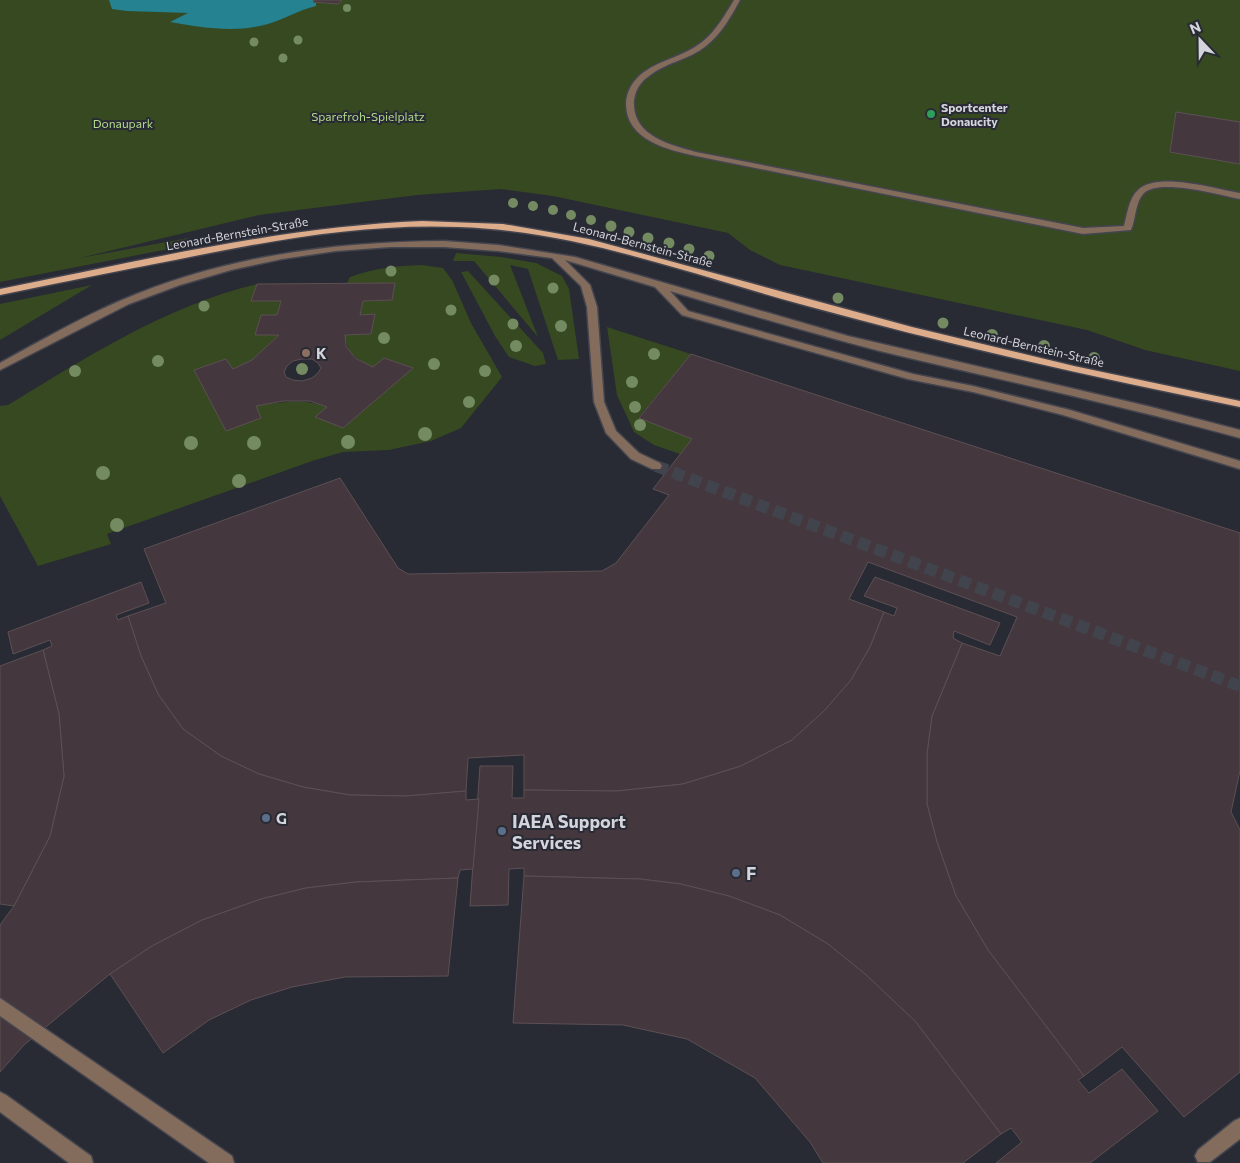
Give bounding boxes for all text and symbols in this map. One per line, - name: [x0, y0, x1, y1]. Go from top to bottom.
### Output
- north arrow: [1175, 15, 1225, 65]
- text: N: [1187, 18, 1203, 37]
- place label: Sportcenter Donaucity: [941, 100, 1008, 128]
- marker: Sportcenter Donaucity: [925, 108, 937, 120]
- park label: Sparefroh-Spielplatz: [311, 109, 425, 123]
- park label: Donaupark: [93, 116, 154, 130]
- street label: Leonard-Bernstein-Straße: [165, 214, 309, 252]
- street label: Leonard-Bernstein-Straße: [572, 219, 714, 269]
- street label: Leonard-Bernstein-Straße: [962, 323, 1106, 369]
- place label: K: [316, 344, 327, 362]
- marker: K: [300, 347, 312, 359]
- place label: G: [276, 809, 287, 827]
- place label: IAEA Support Services: [512, 810, 626, 853]
- marker: G: [260, 812, 272, 824]
- marker: IAEA Support Services: [496, 825, 508, 837]
- place label: F: [746, 862, 756, 884]
- marker: F: [730, 867, 742, 879]

